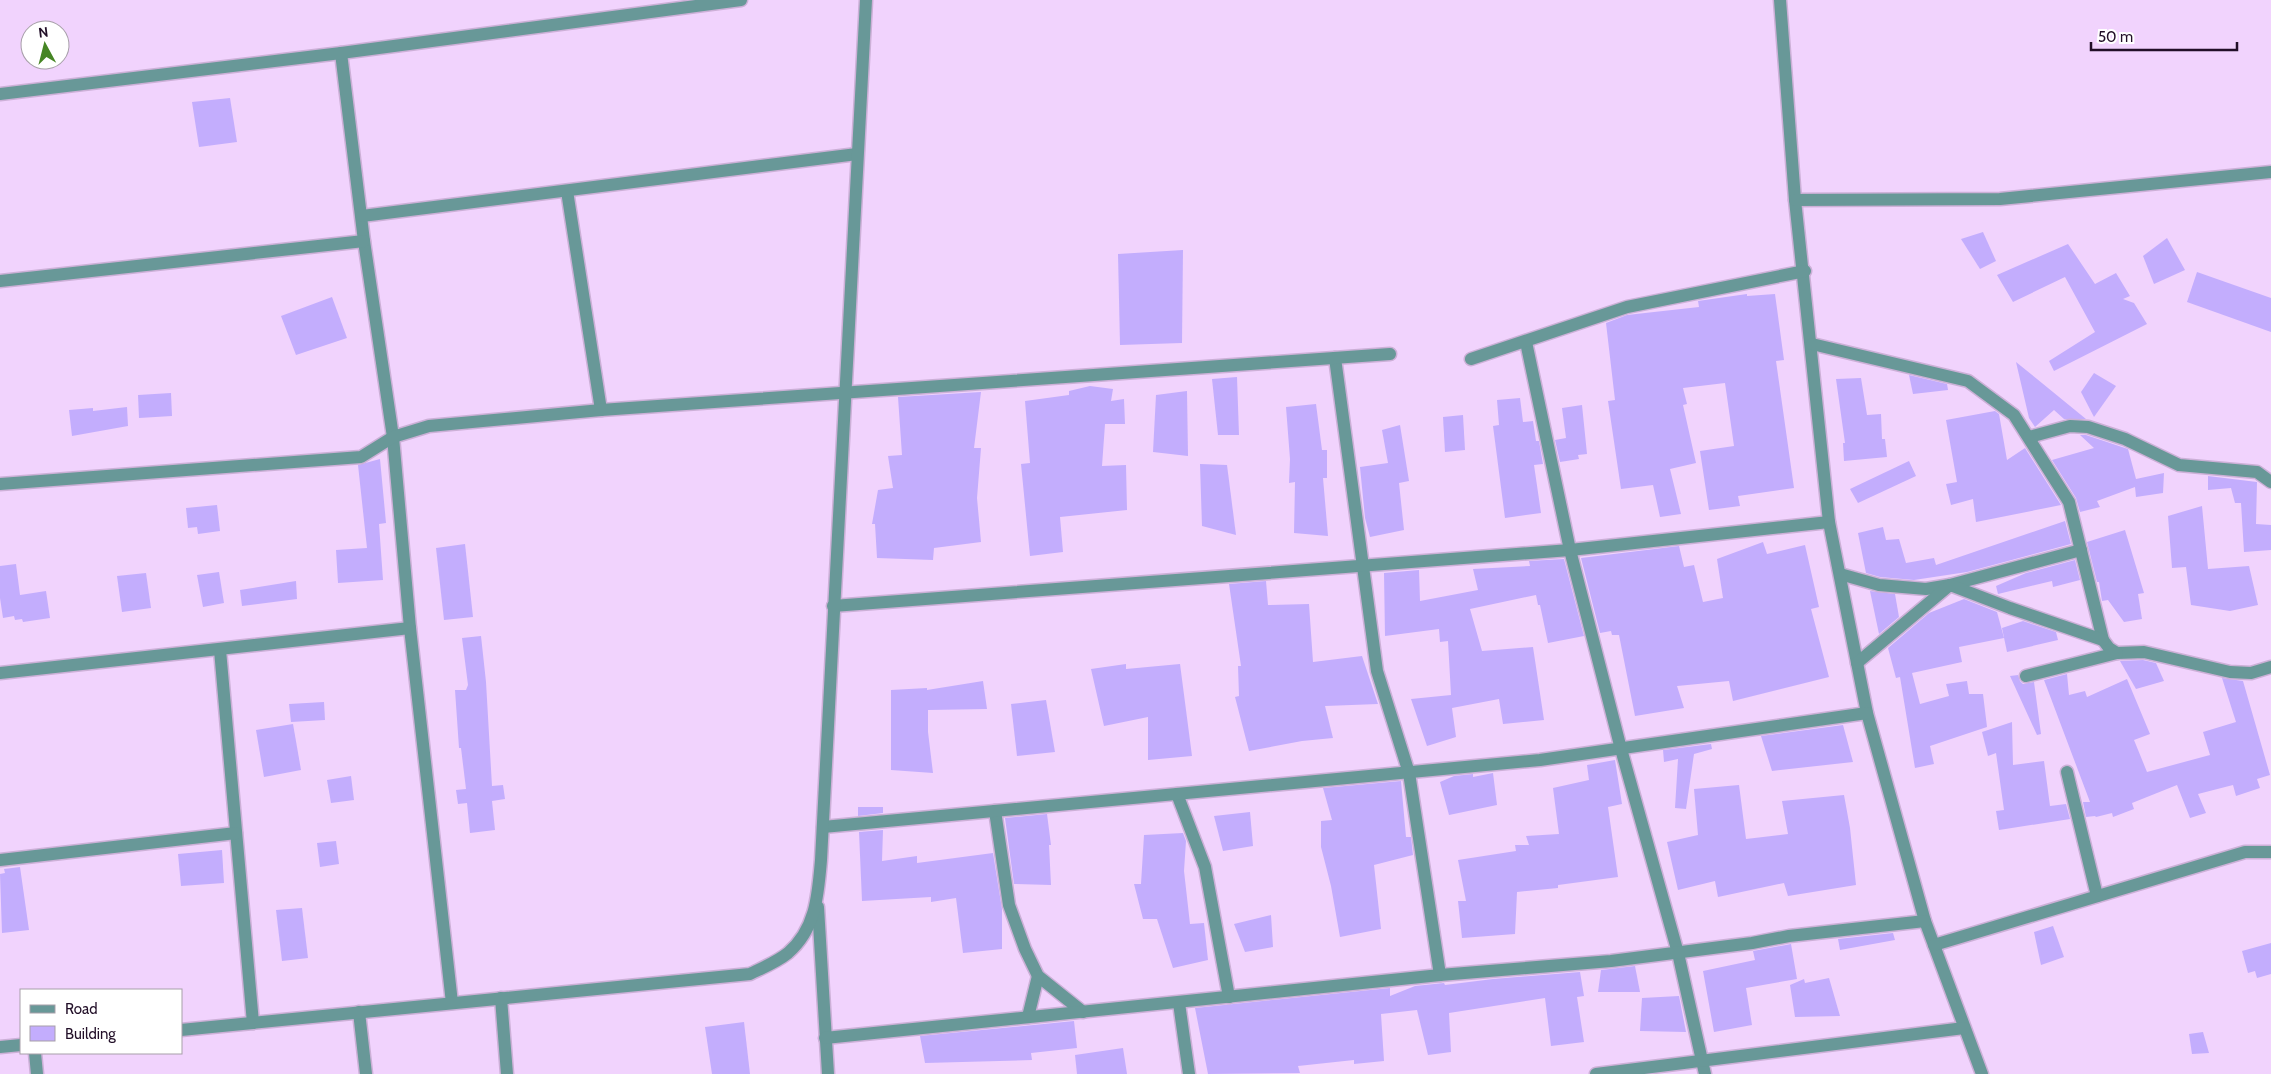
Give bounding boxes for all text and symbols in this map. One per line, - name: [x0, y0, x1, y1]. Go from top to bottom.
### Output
- north arrow: [20, 20, 70, 70]
- scale bar: [2091, 20, 2237, 52]
- text: N: [37, 23, 49, 42]
- text: 50 m: [2098, 28, 2133, 46]
- legend: [20, 989, 182, 1054]
- text: Road: [65, 1000, 98, 1018]
- text: Building: [65, 1025, 116, 1043]

